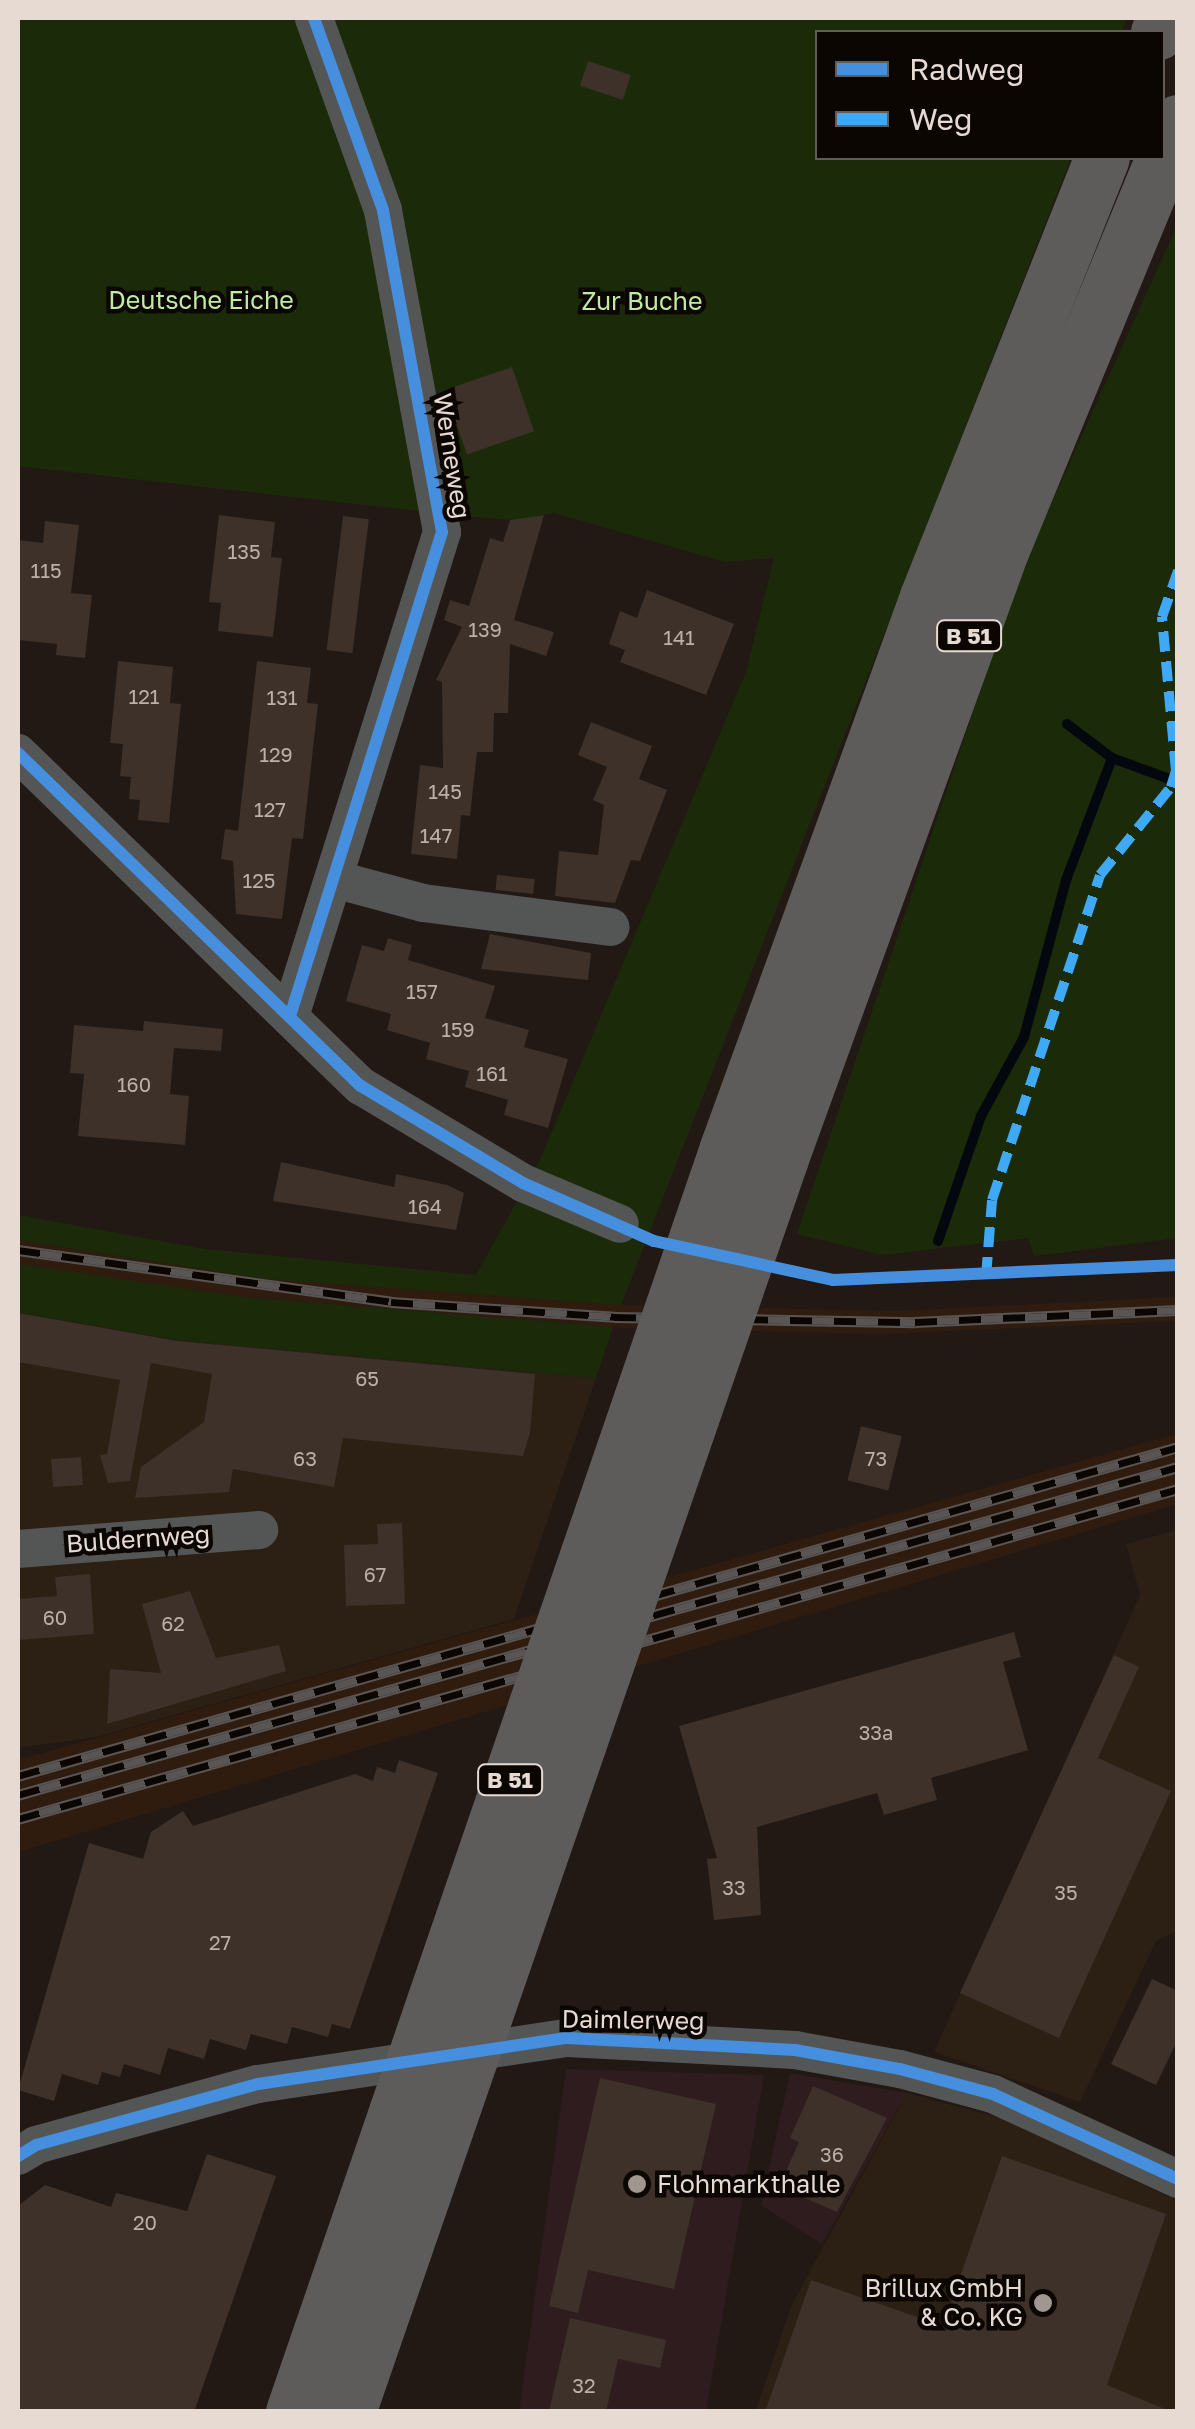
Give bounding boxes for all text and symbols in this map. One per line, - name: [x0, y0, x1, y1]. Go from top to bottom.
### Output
- legend: [815, 30, 1165, 160]
- text: Radweg: [909, 51, 1024, 87]
- text: Weg: [909, 101, 972, 137]
- park label: Deutsche Eiche: [108, 285, 294, 315]
- park label: Zur Buche: [582, 286, 702, 316]
- street label: Werneweg: [427, 391, 477, 521]
- house number: 135: [228, 539, 260, 563]
- house number: 115: [31, 558, 61, 582]
- house number: 139: [468, 617, 502, 641]
- road number: B 51: [934, 619, 1004, 653]
- house number: 141: [663, 625, 695, 649]
- house number: 121: [129, 684, 159, 708]
- house number: 131: [266, 685, 298, 709]
- house number: 129: [259, 742, 293, 766]
- house number: 145: [428, 779, 462, 803]
- house number: 127: [254, 797, 286, 821]
- house number: 147: [420, 823, 452, 847]
- house number: 125: [243, 868, 275, 892]
- house number: 157: [406, 979, 438, 1003]
- house number: 159: [441, 1017, 475, 1041]
- house number: 161: [476, 1061, 508, 1085]
- house number: 160: [117, 1072, 151, 1096]
- house number: 164: [408, 1194, 442, 1218]
- house number: 65: [355, 1366, 379, 1390]
- house number: 63: [293, 1446, 317, 1470]
- house number: 73: [865, 1446, 887, 1470]
- street label: Buldernweg: [65, 1519, 211, 1559]
- house number: 67: [364, 1562, 386, 1586]
- house number: 60: [43, 1605, 67, 1629]
- house number: 62: [161, 1611, 185, 1635]
- house number: 33a: [859, 1720, 893, 1744]
- road number: B 51: [475, 1763, 545, 1797]
- house number: 33: [722, 1875, 746, 1899]
- house number: 35: [1054, 1880, 1078, 1904]
- house number: 27: [209, 1930, 231, 1954]
- street label: Daimlerweg: [561, 2004, 705, 2036]
- house number: 36: [820, 2142, 844, 2166]
- place label: Flohmarkthalle: [657, 2169, 840, 2199]
- marker: Flohmarkthalle: [626, 2173, 648, 2195]
- house number: 20: [133, 2210, 157, 2234]
- place label: Brillux GmbH & Co. KG: [865, 2274, 1023, 2333]
- marker: Brillux GmbH & Co. KG: [1032, 2292, 1054, 2314]
- house number: 32: [572, 2373, 596, 2397]

